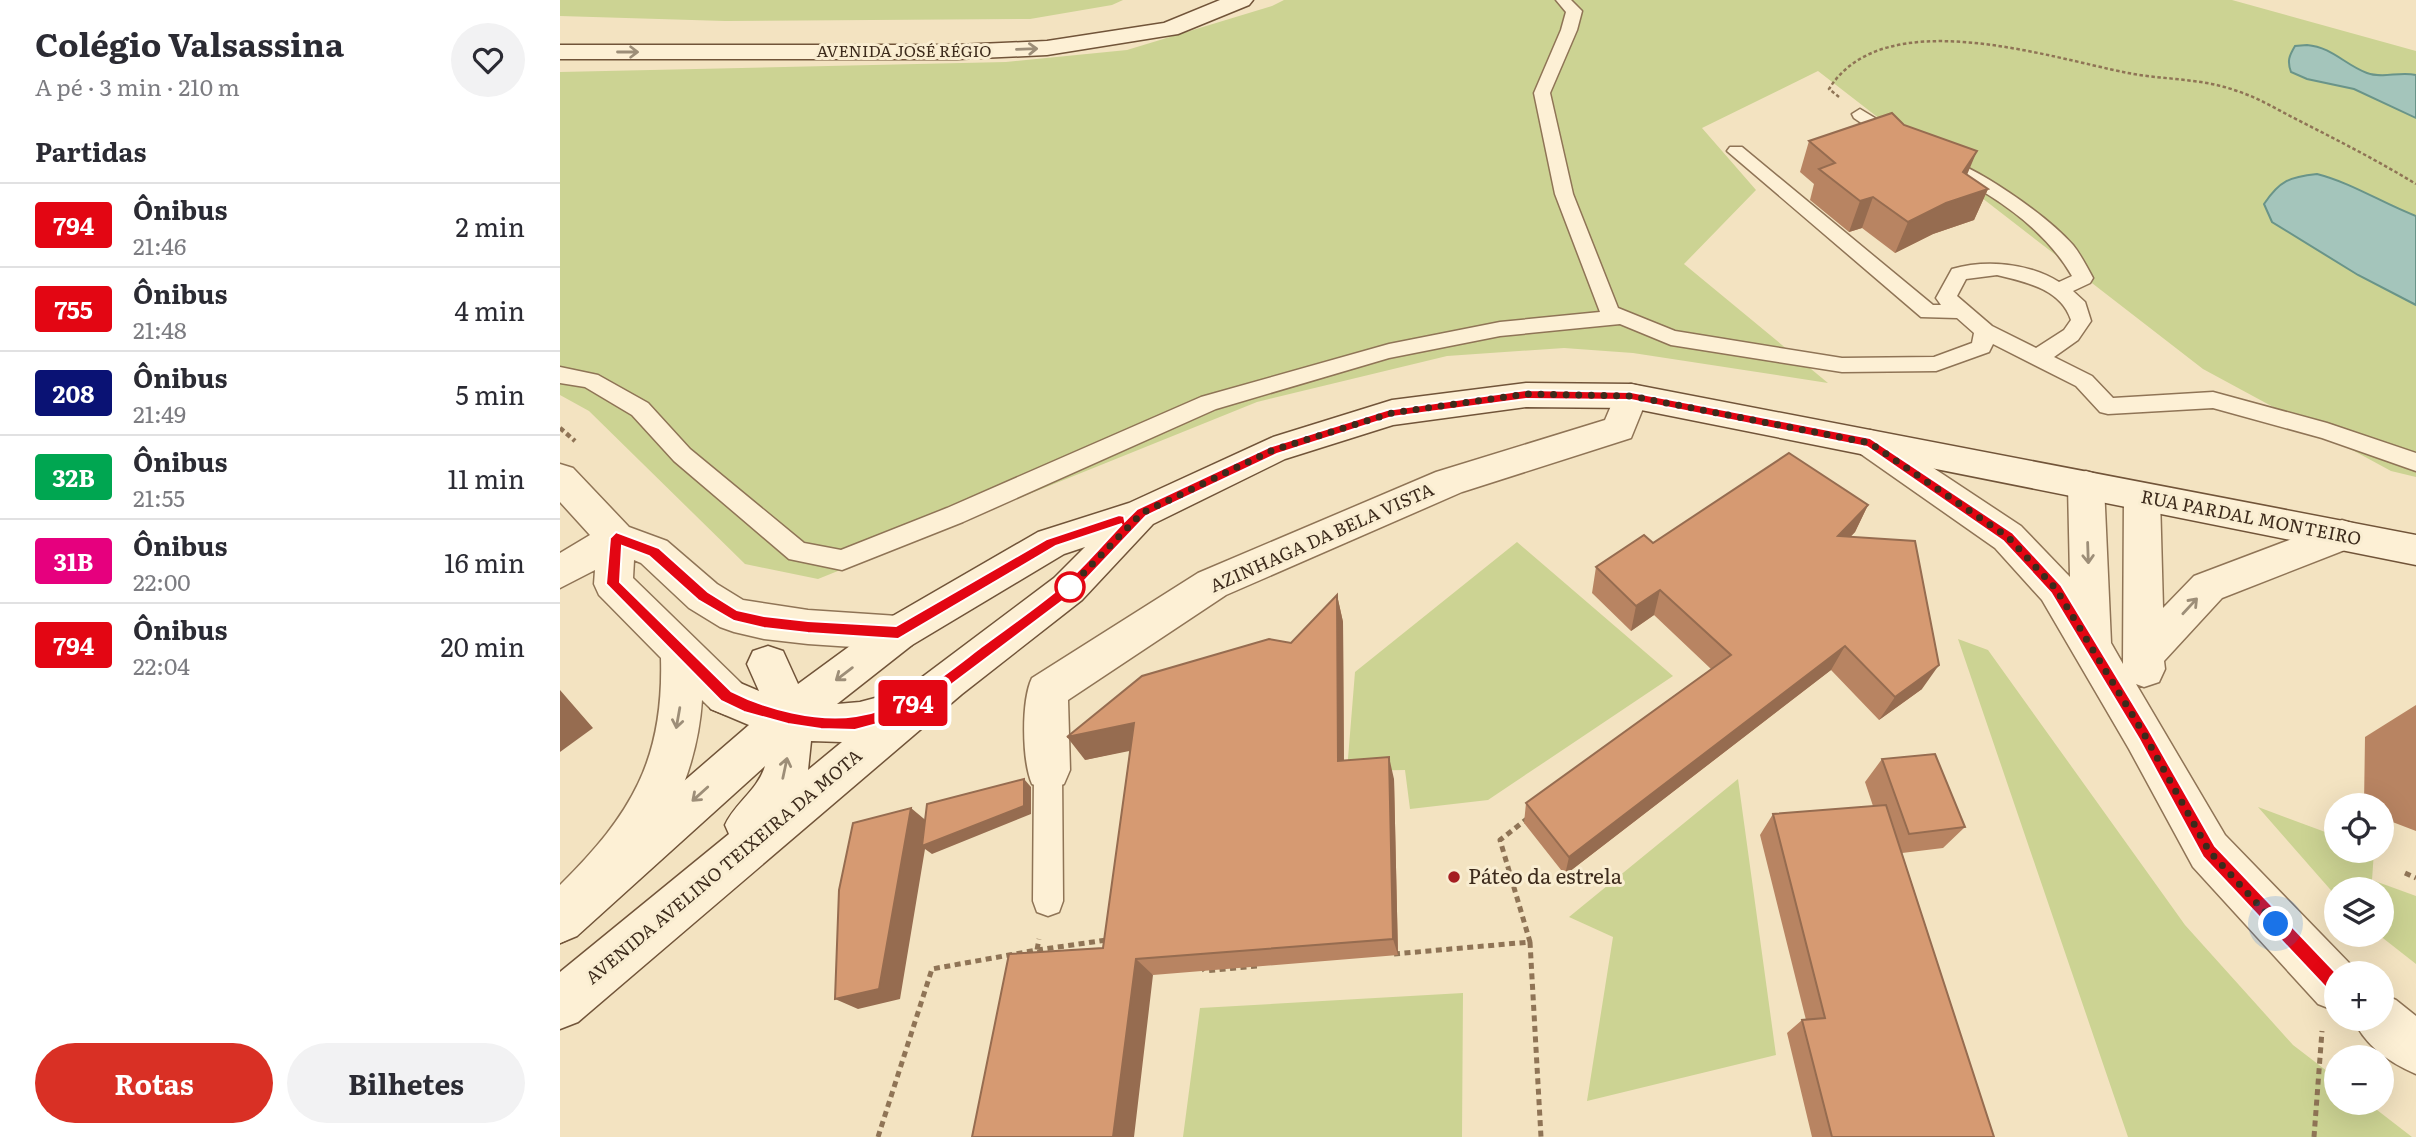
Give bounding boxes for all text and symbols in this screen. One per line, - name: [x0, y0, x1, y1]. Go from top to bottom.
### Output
- text: Colégio Valsassina: [35, 18, 344, 67]
- button: heart: [451, 23, 525, 97]
- street label: AVENIDA JOSÉ RÉGIO: [817, 38, 991, 62]
- one-way arrow: [1015, 43, 1038, 56]
- one-way arrow: [616, 45, 639, 59]
- text: A pé · 3 min · 210 m: [35, 69, 240, 103]
- text: Partidas: [35, 131, 146, 170]
- text: Ônibus: [133, 189, 228, 228]
- text: 2 min: [456, 206, 525, 245]
- text: 794: [53, 207, 94, 242]
- text: 21:46: [133, 228, 186, 262]
- text: Ônibus: [133, 273, 228, 312]
- text: 4 min: [454, 290, 525, 329]
- text: 755: [54, 291, 93, 326]
- text: 21:48: [133, 312, 187, 346]
- text: Ônibus: [133, 357, 228, 396]
- text: 5 min: [456, 374, 525, 413]
- text: 208: [53, 375, 94, 410]
- text: 21:49: [133, 396, 186, 430]
- text: Ônibus: [133, 441, 228, 480]
- text: 11 min: [448, 458, 525, 497]
- text: 32B: [52, 459, 95, 494]
- street label: AZINHAGA DA BELA VISTA: [1205, 475, 1438, 598]
- text: 21:55: [133, 480, 185, 514]
- street label: RUA PARDAL MONTEIRO: [2139, 482, 2364, 551]
- text: Ônibus: [133, 525, 228, 564]
- text: 16 min: [444, 542, 525, 581]
- one-way arrow: [2081, 542, 2094, 565]
- text: 31B: [54, 543, 93, 578]
- text: 22:00: [133, 564, 191, 598]
- unlabelled marker: [1055, 572, 1085, 602]
- one-way arrow: [2182, 598, 2199, 615]
- text: Ônibus: [133, 609, 228, 648]
- text: 20 min: [440, 626, 525, 665]
- text: 794: [53, 627, 94, 662]
- text: 22:04: [133, 648, 190, 682]
- one-way arrow: [835, 667, 854, 682]
- line badge: 794: [873, 680, 953, 726]
- text: 794: [892, 685, 934, 720]
- one-way arrow: [671, 706, 684, 729]
- street label: AVENIDA AVELINO TEIXEIRA DA MOTA: [579, 742, 867, 990]
- one-way arrow: [778, 757, 792, 780]
- one-way arrow: [691, 786, 709, 802]
- map controls: [2324, 793, 2394, 1115]
- button: locate: [2324, 793, 2394, 863]
- place label: Páteo da estrela: [1468, 859, 1623, 890]
- marker: Páteo da estrela: [1446, 869, 1462, 885]
- button: layers: [2324, 877, 2394, 947]
- your location: [2258, 906, 2293, 941]
- button: +: [2324, 961, 2394, 1031]
- button: Rotas: [35, 1043, 273, 1123]
- button: Bilhetes: [287, 1043, 525, 1123]
- button: −: [2324, 1045, 2394, 1115]

